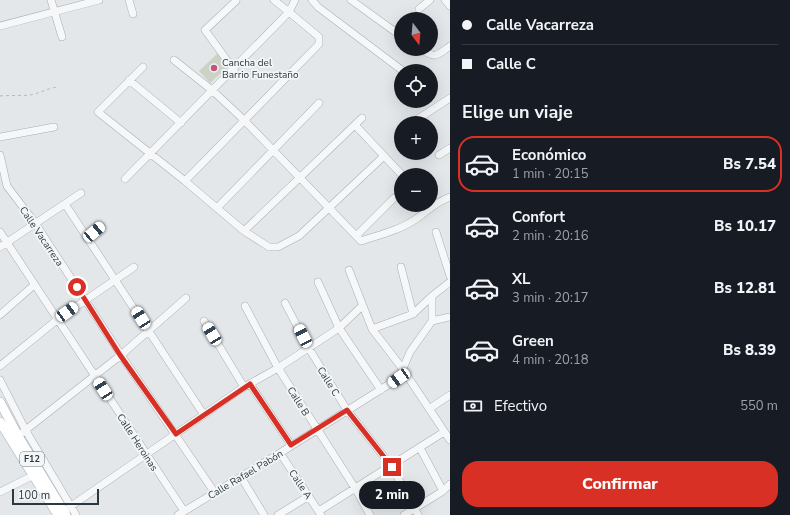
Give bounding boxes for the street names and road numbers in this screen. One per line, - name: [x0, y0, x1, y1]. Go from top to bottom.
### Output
- street label: Calle Vacarreza: [16, 204, 66, 269]
- street label: Calle C: [314, 364, 343, 399]
- street label: Calle B: [284, 384, 313, 419]
- street label: Calle Heroinas: [113, 411, 161, 474]
- street label: Calle Rafael Pabón: [205, 447, 286, 503]
- road number: F12: [20, 452, 44, 466]
- street label: Calle A: [285, 467, 316, 503]

